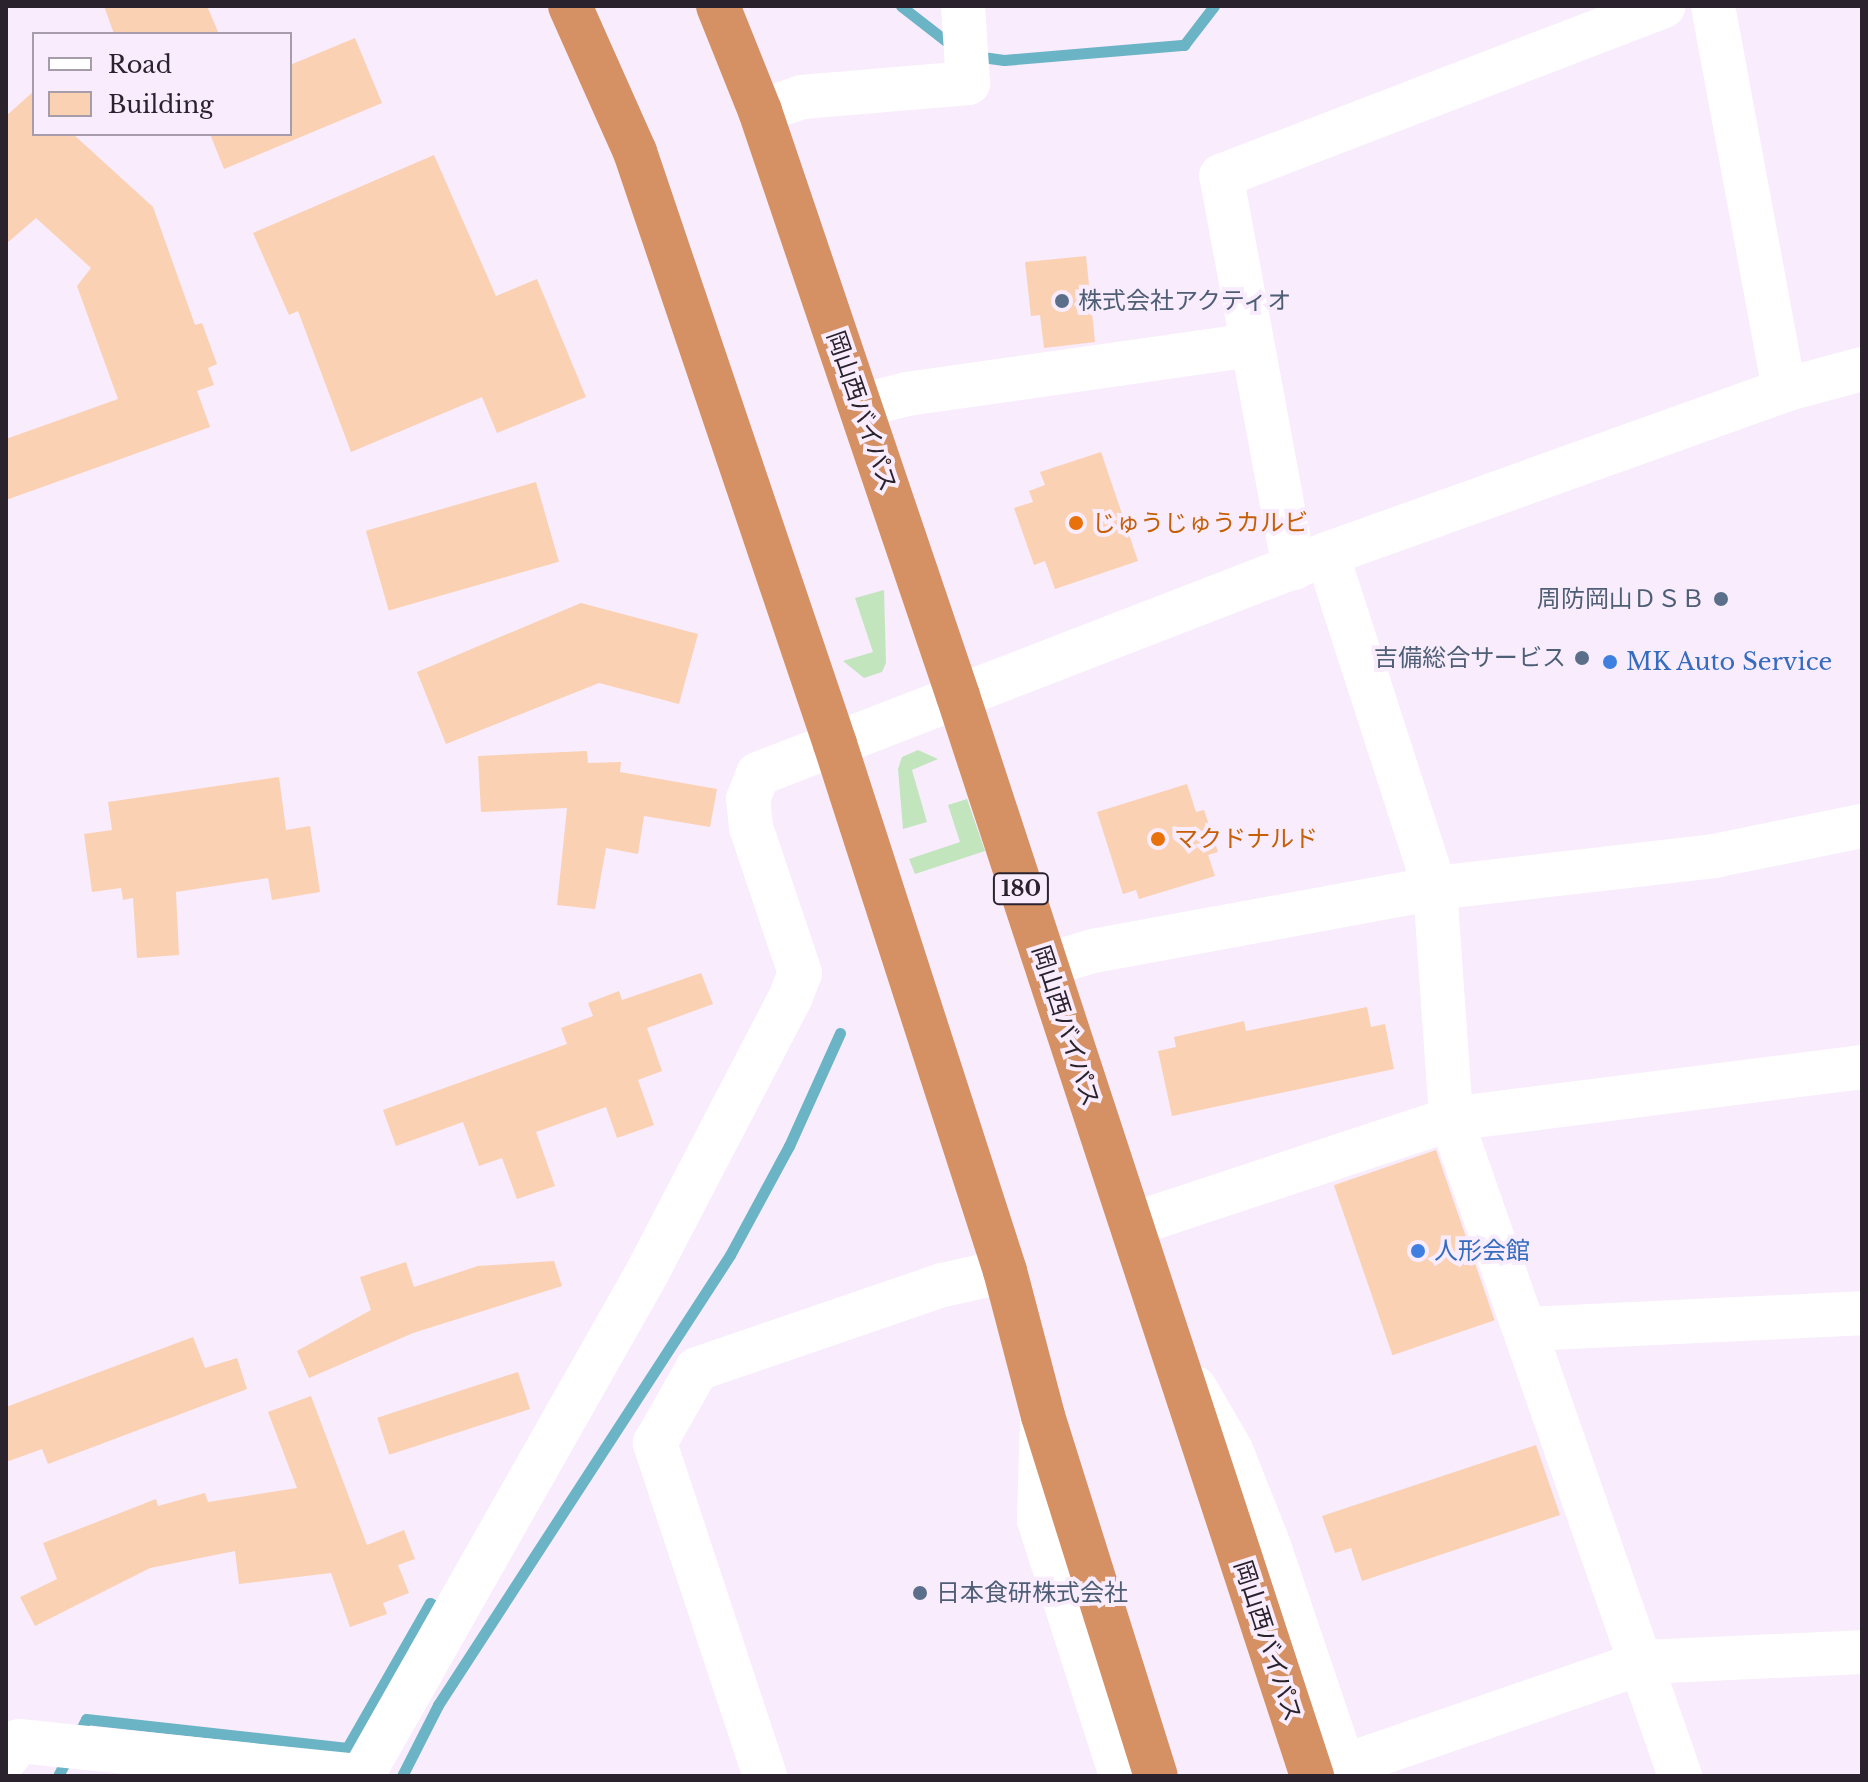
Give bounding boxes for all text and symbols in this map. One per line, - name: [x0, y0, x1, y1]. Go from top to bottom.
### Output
- legend: [32, 32, 292, 136]
- text: Road: [108, 50, 172, 79]
- text: Building: [108, 90, 214, 119]
- place label: 株式会社アクティオ: [1078, 287, 1294, 315]
- marker: 株式会社アクティオ: [1053, 292, 1071, 310]
- street label: 岡山西バイパス: [821, 327, 903, 495]
- place label: じゅうじゅうカルビ: [1092, 509, 1308, 537]
- marker: じゅうじゅうカルビ: [1067, 514, 1085, 532]
- place label: 周防岡山ＤＳＢ: [1537, 585, 1705, 613]
- marker: 周防岡山ＤＳＢ: [1712, 590, 1730, 608]
- place label: 吉備総合サービス: [1374, 644, 1566, 672]
- place label: MK Auto Service: [1626, 648, 1834, 676]
- marker: 吉備総合サービス: [1573, 649, 1591, 667]
- marker: MK Auto Service: [1601, 653, 1619, 671]
- place label: マクドナルド: [1174, 825, 1318, 853]
- marker: マクドナルド: [1149, 830, 1167, 848]
- road number: 180: [991, 871, 1051, 907]
- street label: 岡山西バイパス: [1026, 942, 1106, 1110]
- place label: 人形会館: [1434, 1237, 1530, 1265]
- marker: 人形会館: [1409, 1242, 1427, 1260]
- street label: 岡山西バイパス: [1228, 1557, 1308, 1725]
- place label: 日本食研株式会社: [936, 1579, 1128, 1607]
- marker: 日本食研株式会社: [911, 1584, 929, 1602]

